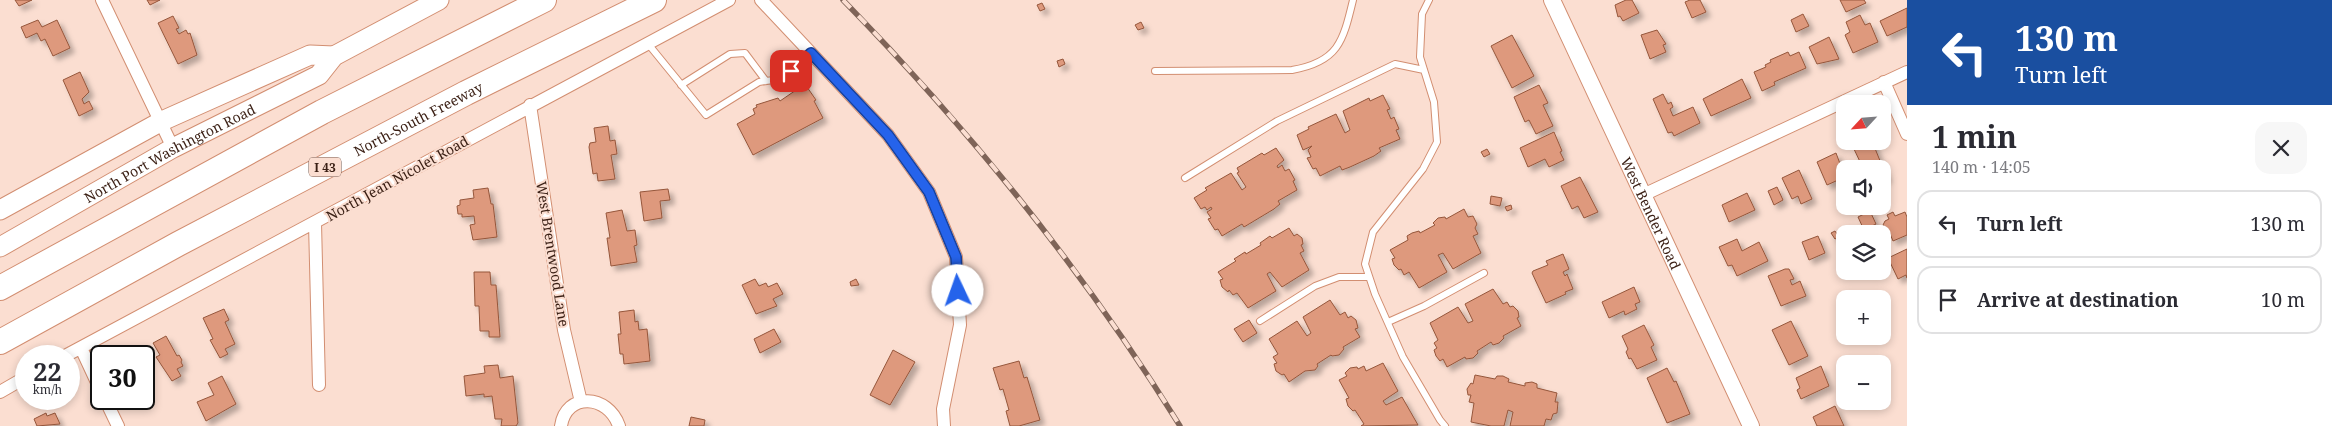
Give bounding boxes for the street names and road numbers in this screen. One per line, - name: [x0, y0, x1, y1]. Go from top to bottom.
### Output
- street label: North-South Freeway: [350, 77, 486, 160]
- street label: North Port Washington Road: [80, 99, 259, 207]
- street label: North Jean Nicolet Road: [322, 131, 472, 225]
- street label: West Bender Road: [1617, 154, 1686, 273]
- road number: I 43: [309, 158, 341, 176]
- street label: West Brentwood Lane: [532, 180, 574, 328]

